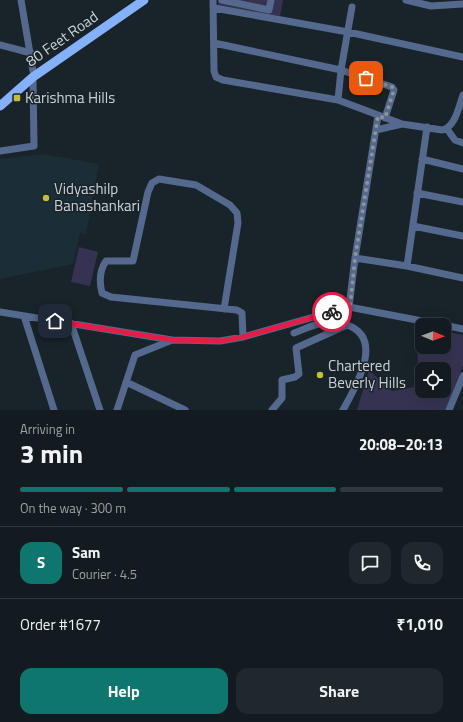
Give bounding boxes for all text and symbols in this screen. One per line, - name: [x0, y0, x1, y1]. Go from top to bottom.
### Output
- street label: 80 Feet Road: [21, 5, 103, 72]
- pin: [349, 61, 383, 95]
- icon: bag: [355, 67, 377, 89]
- place label: Karishma Hills: [25, 86, 115, 109]
- marker: Karishma Hills: [12, 93, 22, 103]
- place label: Vidyashilp Banashankari: [54, 177, 140, 217]
- marker: Vidyashilp Banashankari: [41, 193, 51, 203]
- courier: [312, 292, 352, 332]
- icon: bike: [321, 301, 343, 323]
- pin: [38, 304, 72, 338]
- icon: home: [44, 310, 66, 332]
- north arrow: [415, 318, 451, 354]
- map controls: [415, 318, 451, 398]
- place label: Chartered Beverly Hills: [328, 354, 406, 394]
- button: locate: [415, 362, 451, 398]
- marker: Chartered Beverly Hills: [315, 370, 325, 380]
- text: Arriving in: [20, 419, 75, 439]
- text: 20:08–20:13: [359, 433, 443, 456]
- text: 3 min: [20, 434, 83, 473]
- text: On the way · 300 m: [20, 498, 126, 518]
- text: Sam: [72, 541, 100, 564]
- button: chat: [349, 542, 391, 584]
- button: phone: [401, 542, 443, 584]
- text: S: [37, 551, 45, 574]
- text: Courier · 4.5: [72, 564, 137, 584]
- text: Order #1677: [20, 613, 101, 636]
- text: ₹1,010: [397, 613, 443, 636]
- button: Help: [20, 668, 228, 714]
- button: Share: [236, 668, 443, 714]

